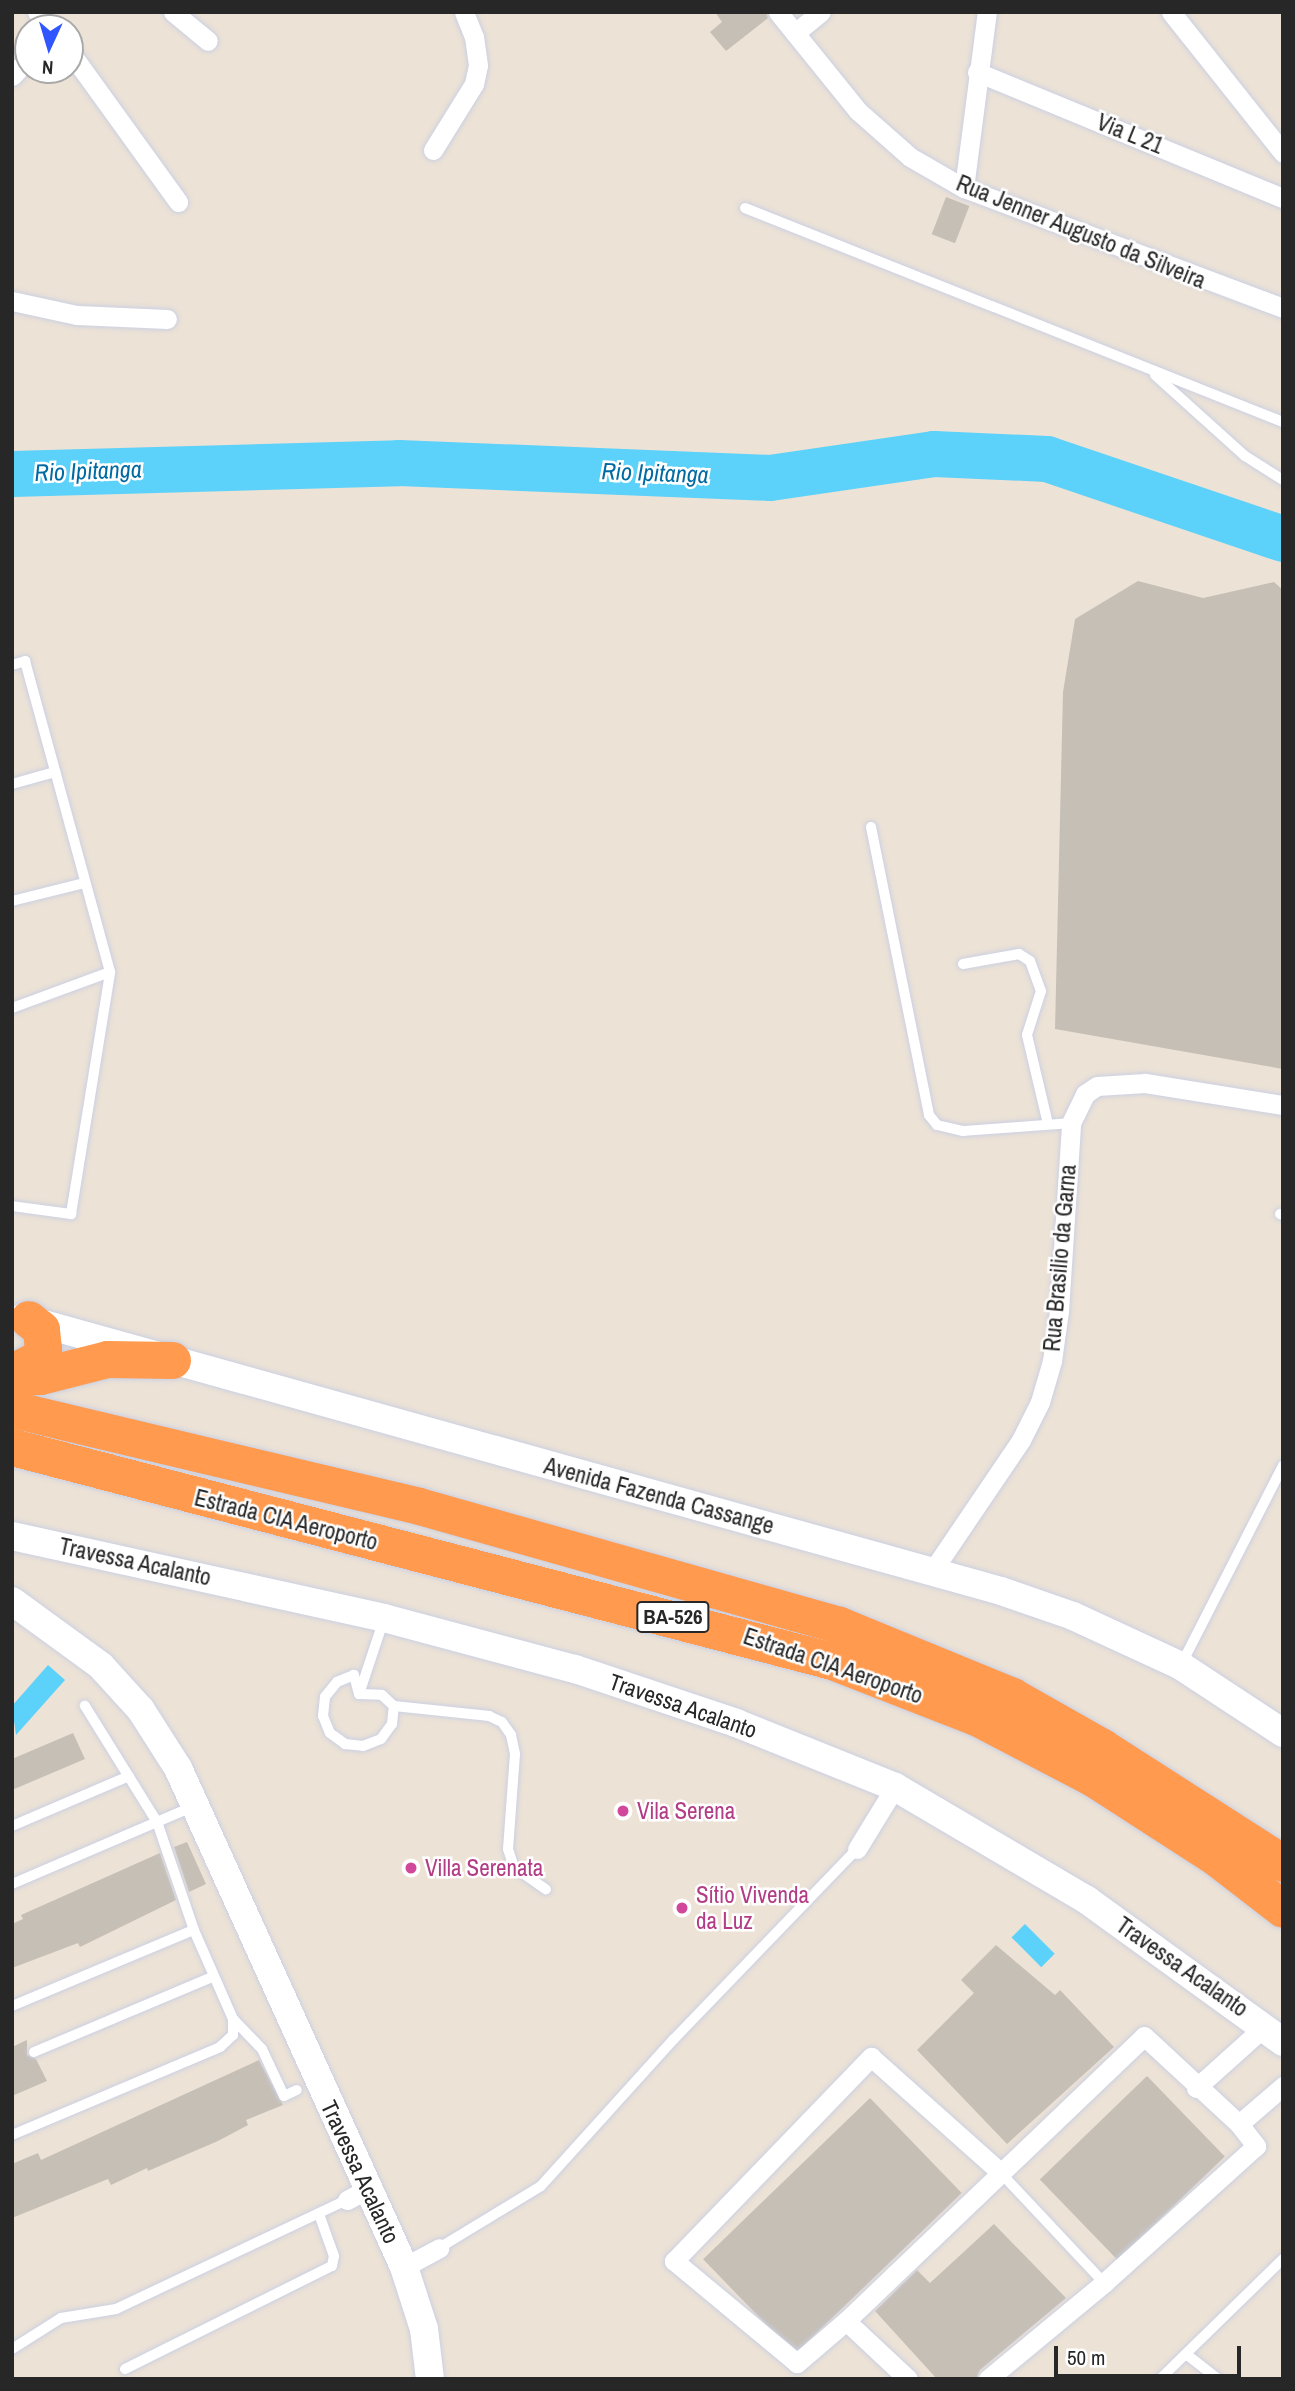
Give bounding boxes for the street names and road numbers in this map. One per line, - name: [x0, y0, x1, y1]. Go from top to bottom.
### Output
- street label: Via L 21: [1092, 108, 1168, 160]
- street label: Rua Jenner Augusto da Silveira: [952, 169, 1210, 295]
- street label: Rua Brasilio da Garna: [1038, 1163, 1082, 1353]
- street label: Avenida Fazenda Cassange: [541, 1452, 777, 1540]
- street label: Estrada CIA Aeroporto: [191, 1484, 381, 1556]
- street label: Travessa Acalanto: [56, 1532, 214, 1592]
- road number: BA-526: [636, 1600, 710, 1634]
- street label: Estrada CIA Aeroporto: [739, 1622, 927, 1710]
- street label: Travessa Acalanto: [605, 1668, 761, 1744]
- street label: Travessa Acalanto: [1110, 1911, 1254, 2023]
- street label: Travessa Acalanto: [315, 2096, 405, 2248]

